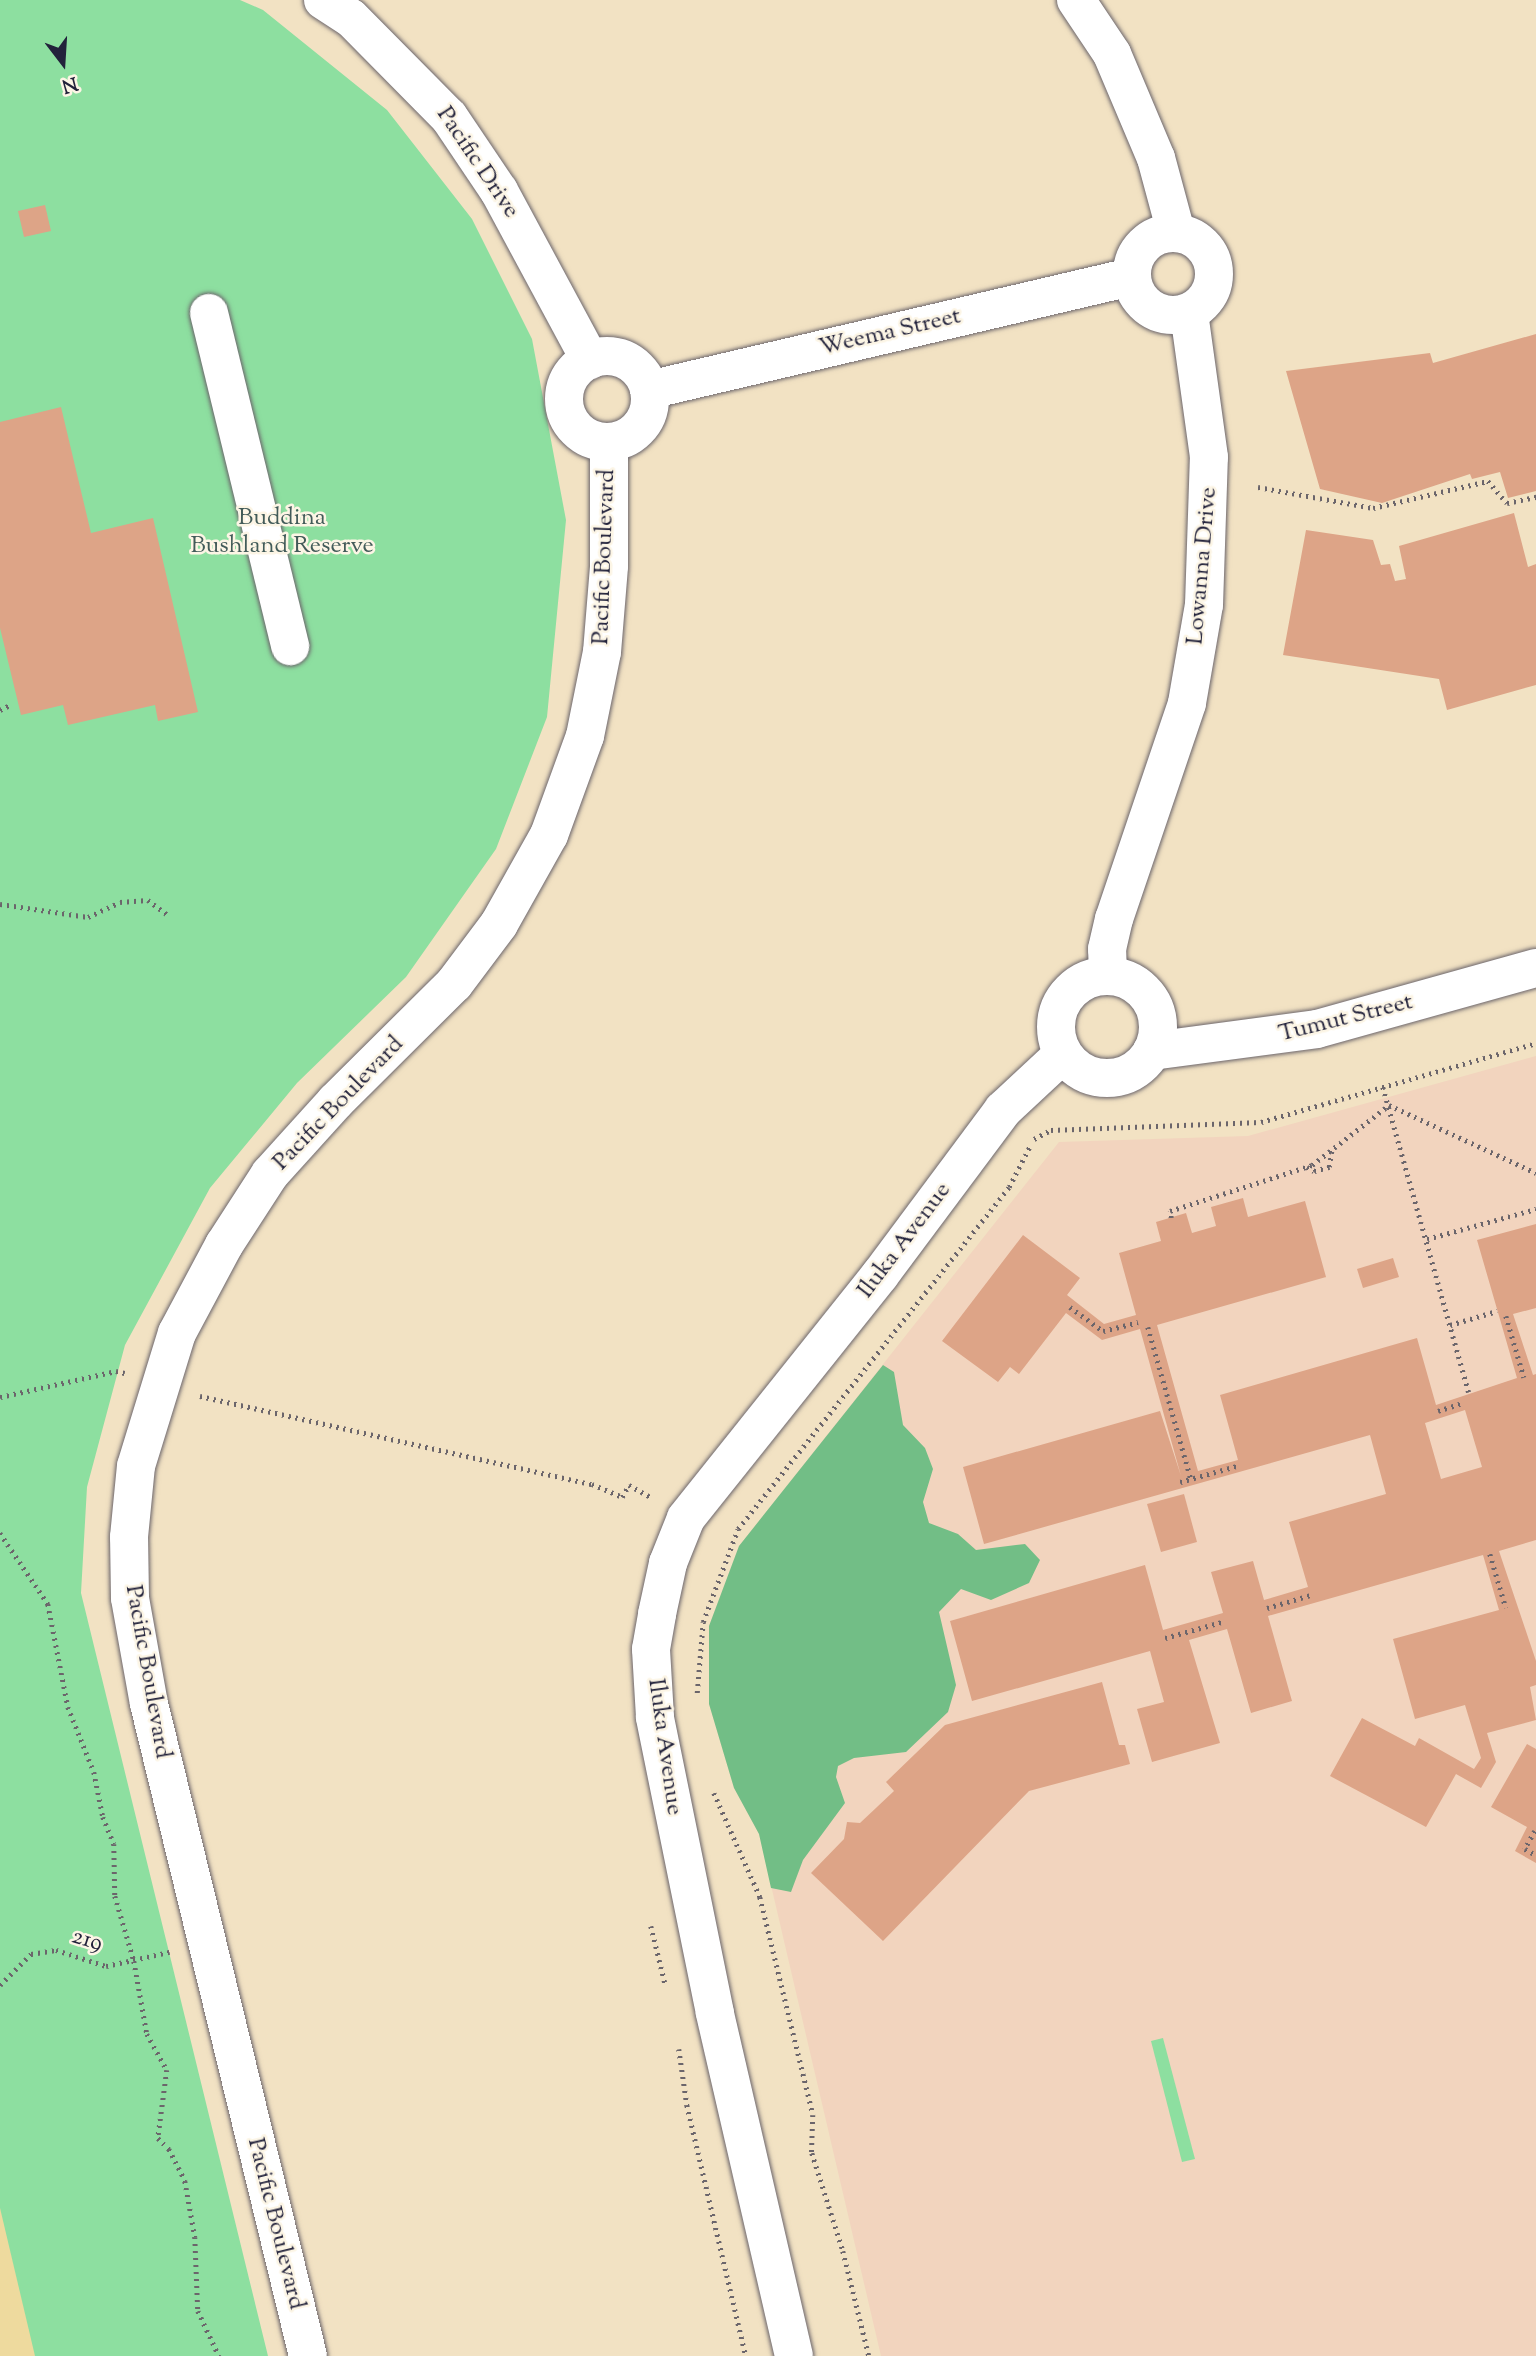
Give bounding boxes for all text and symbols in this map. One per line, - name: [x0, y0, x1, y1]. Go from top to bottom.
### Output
- north arrow: [28, 28, 98, 98]
- text: N: [58, 68, 80, 99]
- street label: Pacific Drive: [429, 102, 525, 224]
- street label: Weema Street: [816, 303, 964, 363]
- street label: Pacific Boulevard: [588, 469, 622, 645]
- street label: Lowanna Drive: [1182, 486, 1224, 646]
- park label: Buddina Bushland Reserve: [190, 505, 374, 561]
- street label: Tumut Street: [1276, 988, 1416, 1050]
- street label: Pacific Boulevard: [268, 1031, 410, 1177]
- street label: Iluka Avenue: [852, 1177, 958, 1305]
- street label: Pacific Boulevard: [118, 1583, 176, 1761]
- street label: Iluka Avenue: [640, 1677, 688, 1817]
- street label: 219: [68, 1923, 106, 1959]
- street label: Pacific Boulevard: [240, 2135, 310, 2313]

